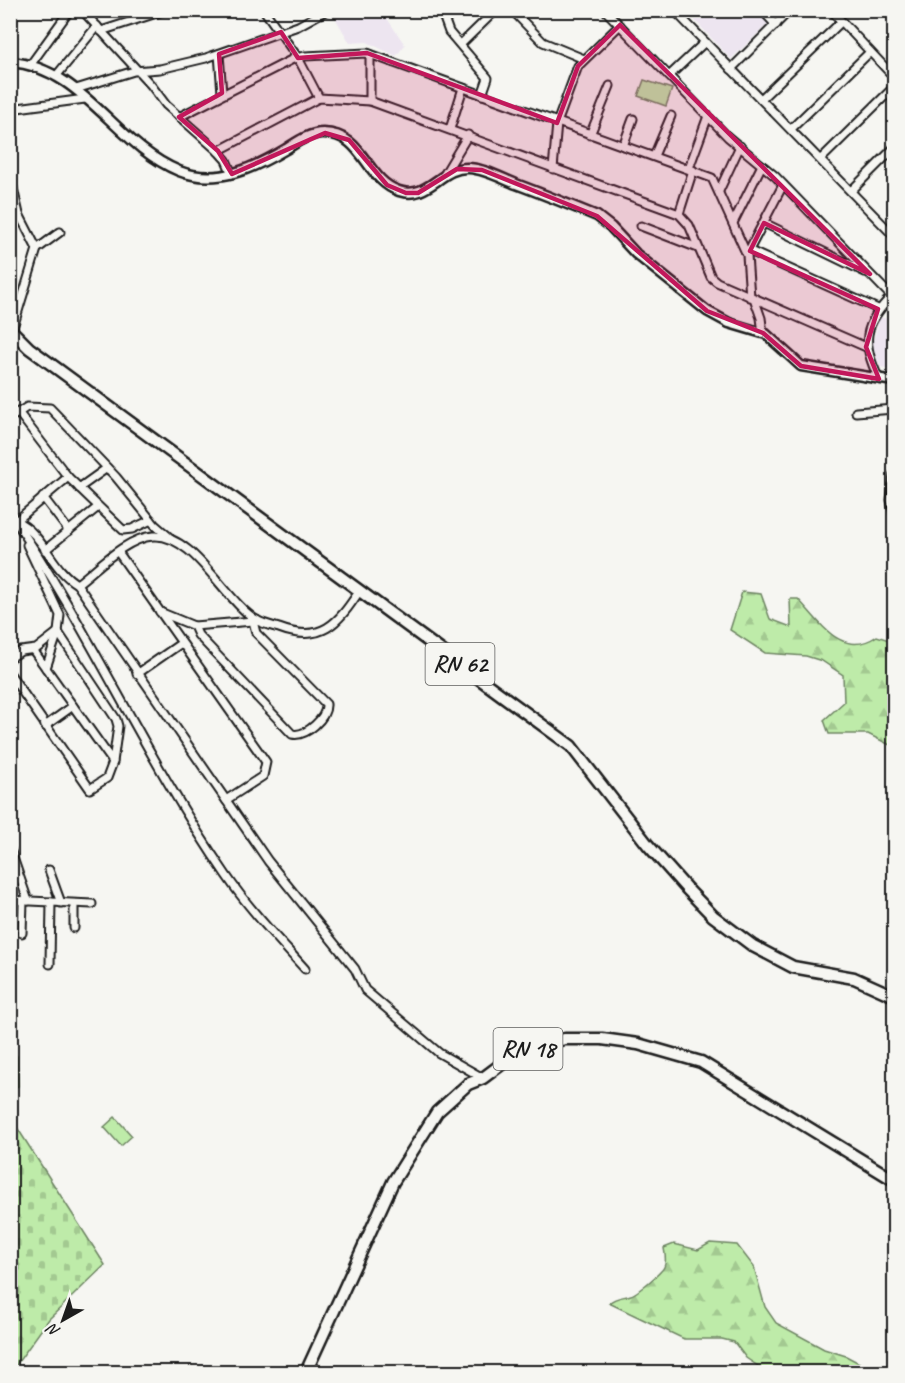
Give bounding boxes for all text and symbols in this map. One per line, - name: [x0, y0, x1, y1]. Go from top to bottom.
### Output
- road number: RN 62: [426, 643, 494, 685]
- road number: RN 18: [494, 1028, 562, 1070]
- north arrow: [33, 1290, 93, 1350]
- text: N: [41, 1318, 64, 1342]

